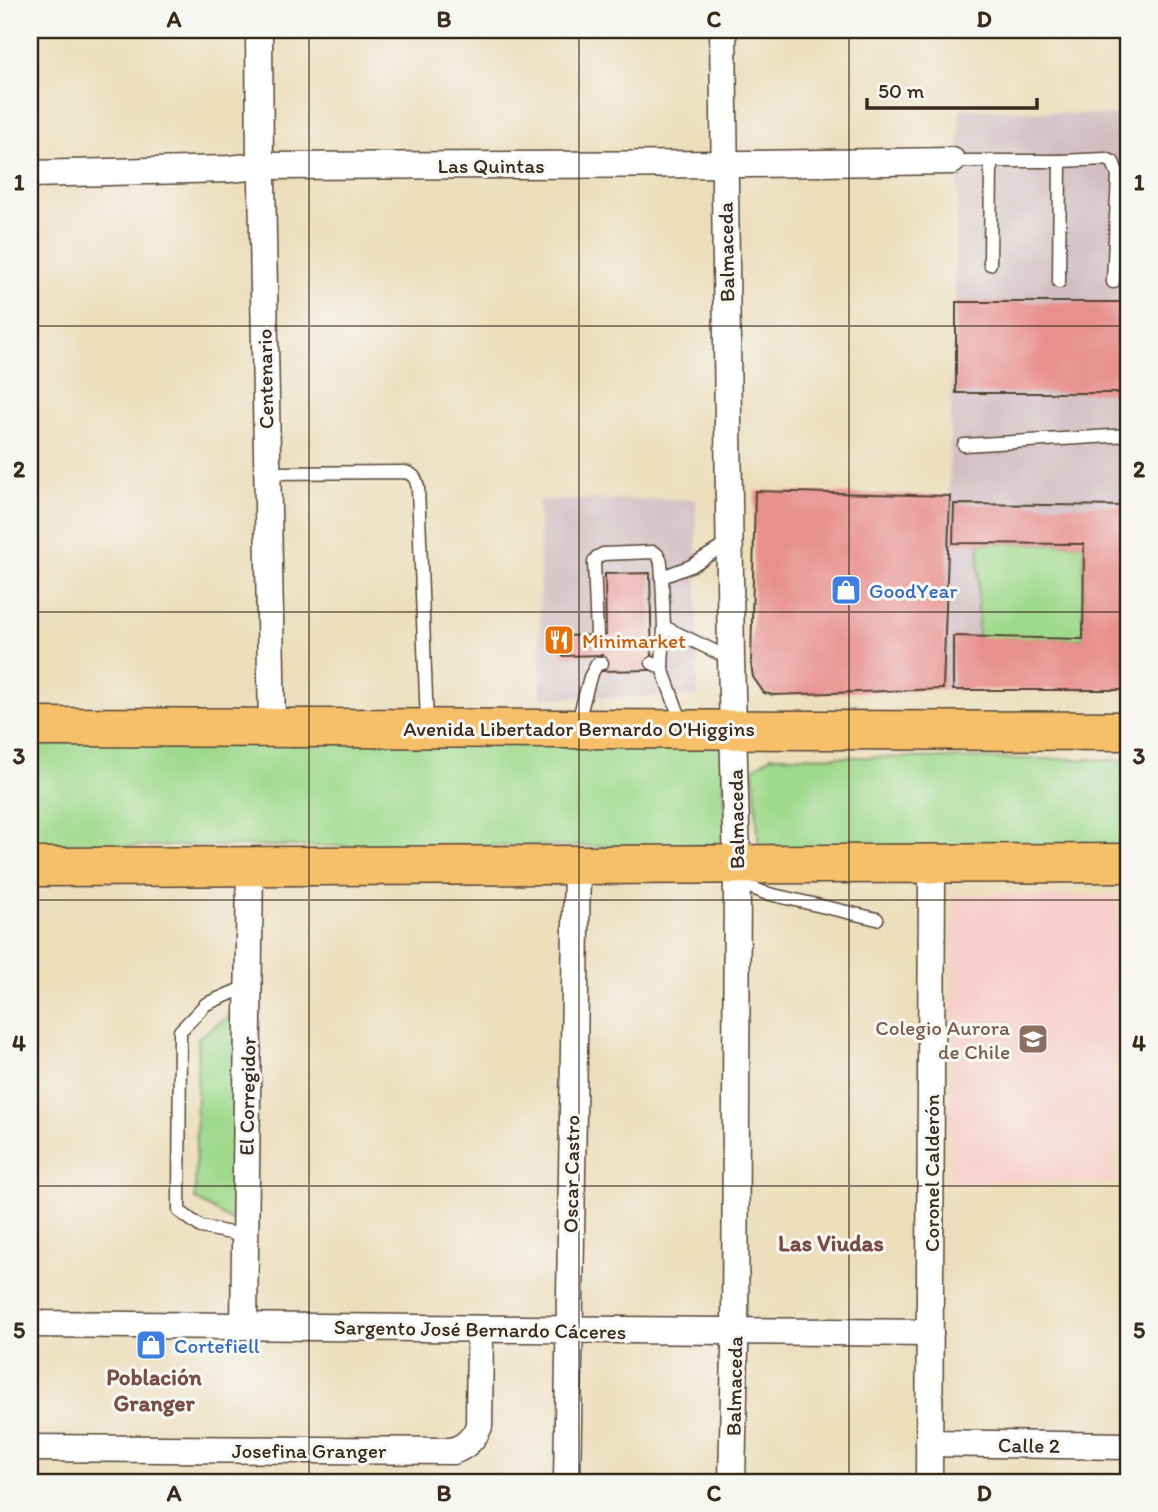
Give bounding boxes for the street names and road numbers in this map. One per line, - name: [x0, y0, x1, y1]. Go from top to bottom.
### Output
- street label: Las Quintas: [438, 153, 545, 178]
- street label: Balmaceda: [713, 202, 739, 302]
- street label: Centenario: [252, 329, 278, 429]
- street label: Avenida Libertador Bernardo O'Higgins: [403, 716, 755, 741]
- street label: Balmaceda: [723, 769, 749, 869]
- street label: El Corregidor: [233, 1036, 261, 1156]
- street label: Coronel Calderón: [919, 1094, 944, 1252]
- street label: Oscar Castro: [557, 1115, 585, 1233]
- street label: Sargento José Bernardo Cáceres: [334, 1314, 626, 1344]
- street label: Balmaceda: [721, 1336, 747, 1436]
- street label: Calle 2: [998, 1432, 1060, 1458]
- street label: Josefina Granger: [232, 1438, 387, 1463]

